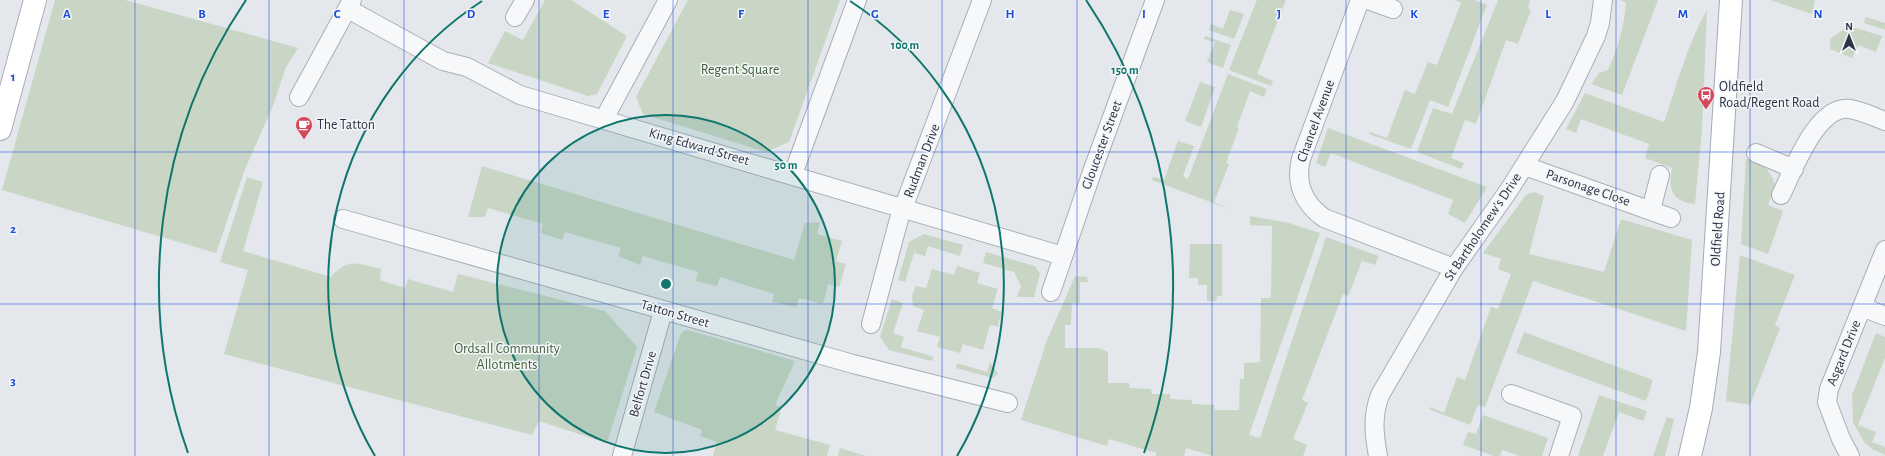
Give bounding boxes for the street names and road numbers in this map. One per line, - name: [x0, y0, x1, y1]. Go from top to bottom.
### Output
- street label: Chancel Avenue: [1295, 78, 1337, 164]
- street label: Gloucester Street: [1079, 98, 1125, 191]
- street label: Rudman Drive: [901, 122, 943, 200]
- street label: King Edward Street: [647, 126, 751, 168]
- street label: Parsonage Close: [1544, 167, 1632, 209]
- street label: St Bartholomew's Drive: [1442, 171, 1524, 283]
- street label: Oldfield Road: [1708, 191, 1728, 267]
- street label: Tatton Street: [639, 298, 711, 331]
- street label: Asgard Drive: [1825, 318, 1863, 388]
- street label: Belfort Drive: [627, 349, 659, 419]

